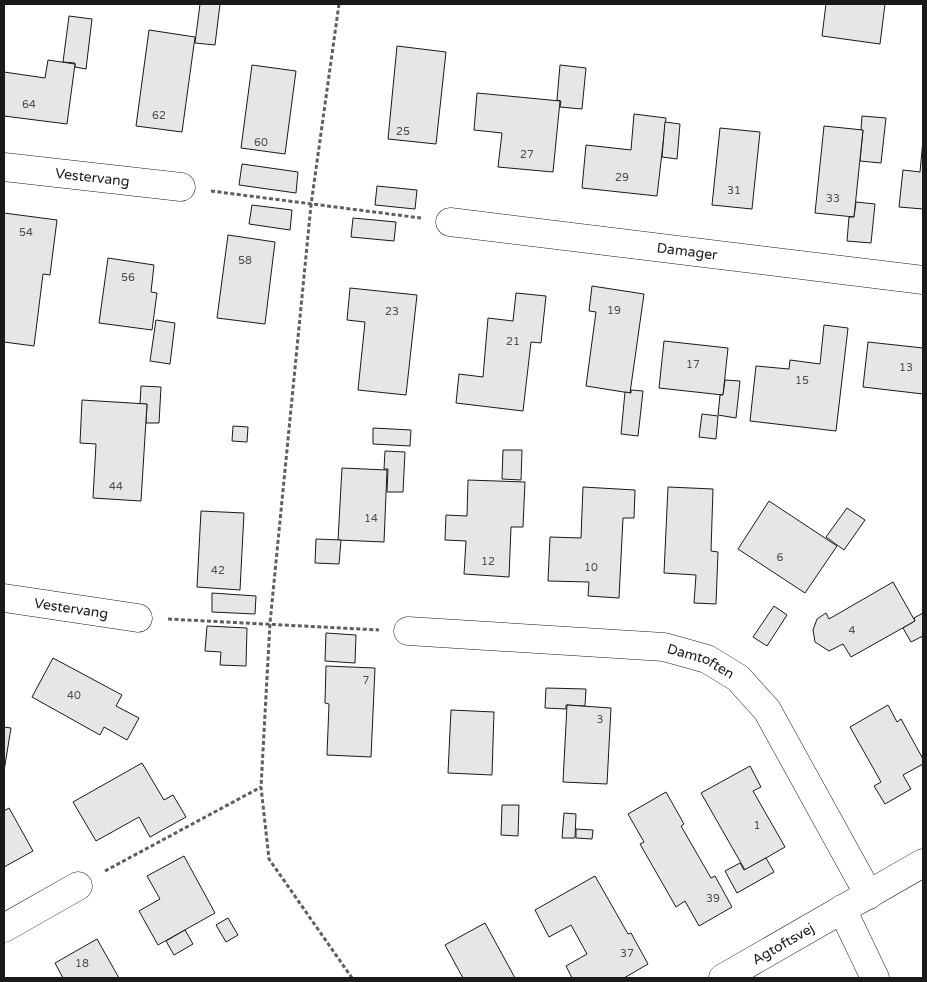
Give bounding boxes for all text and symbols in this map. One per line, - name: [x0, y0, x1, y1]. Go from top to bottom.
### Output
- house number: 64: [22, 98, 36, 111]
- house number: 62: [152, 109, 166, 122]
- house number: 25: [396, 125, 410, 138]
- house number: 60: [254, 136, 268, 149]
- house number: 27: [520, 148, 534, 161]
- street label: Vestervang: [54, 164, 131, 190]
- house number: 29: [615, 171, 629, 184]
- house number: 31: [727, 184, 741, 197]
- house number: 33: [826, 192, 840, 205]
- house number: 54: [19, 226, 33, 239]
- street label: Damager: [656, 239, 719, 263]
- house number: 58: [238, 254, 252, 267]
- house number: 56: [121, 271, 135, 284]
- house number: 19: [607, 304, 621, 317]
- house number: 23: [385, 305, 399, 318]
- house number: 21: [506, 335, 520, 348]
- house number: 17: [686, 358, 700, 371]
- house number: 13: [899, 361, 913, 374]
- house number: 15: [795, 374, 809, 387]
- house number: 44: [109, 480, 123, 493]
- house number: 14: [364, 512, 378, 525]
- house number: 6: [777, 551, 784, 564]
- house number: 12: [481, 555, 495, 568]
- house number: 10: [584, 561, 598, 574]
- house number: 42: [211, 564, 225, 577]
- street label: Vestervang: [33, 594, 109, 622]
- house number: 4: [849, 624, 856, 637]
- street label: Damtoften: [665, 640, 738, 682]
- house number: 7: [363, 674, 370, 687]
- house number: 40: [67, 689, 81, 702]
- house number: 3: [597, 713, 604, 726]
- house number: 1: [754, 819, 760, 832]
- house number: 39: [706, 892, 720, 905]
- street label: Agtoftsvej: [749, 919, 817, 968]
- house number: 37: [620, 947, 634, 960]
- house number: 18: [75, 957, 89, 970]

